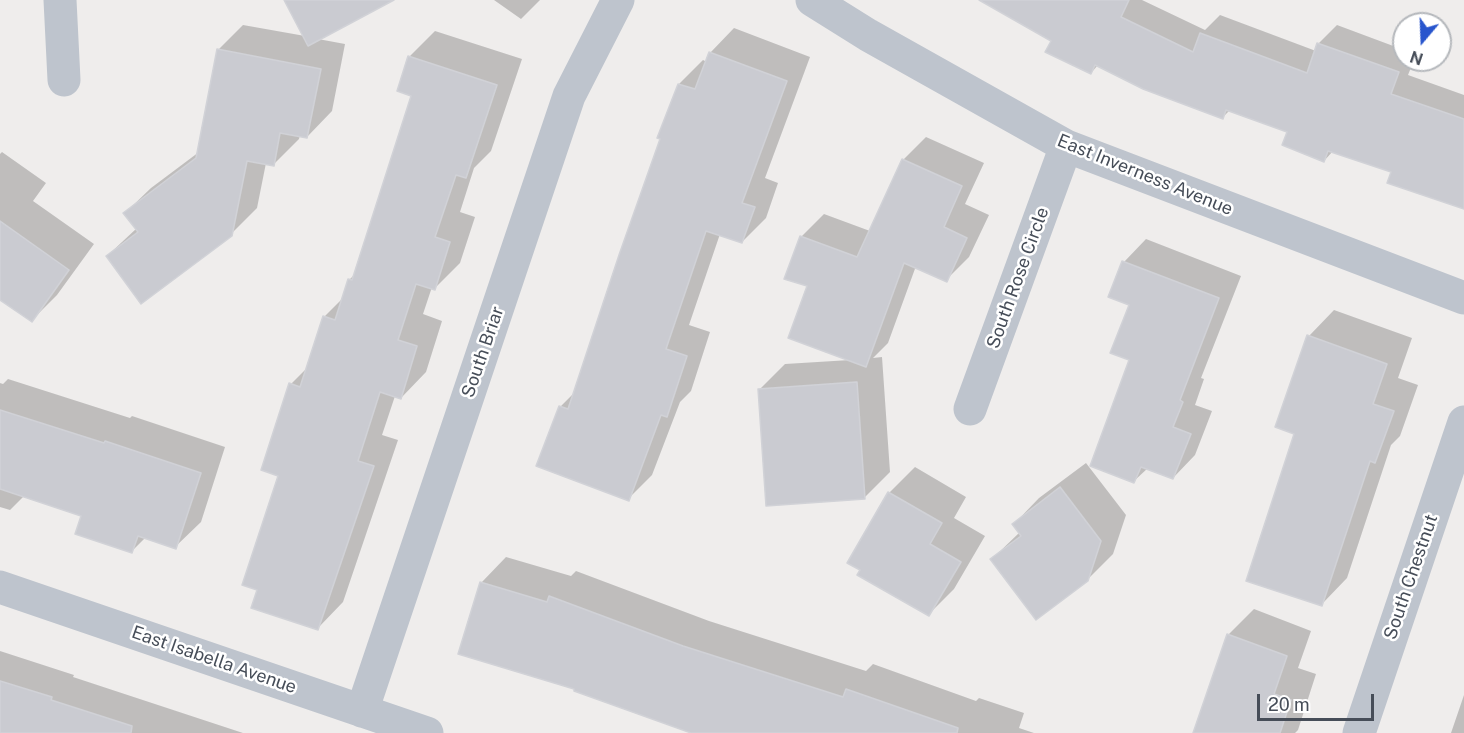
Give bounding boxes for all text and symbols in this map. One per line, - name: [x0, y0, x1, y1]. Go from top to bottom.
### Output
- north arrow: [1392, 12, 1452, 72]
- text: N: [1408, 47, 1426, 69]
- street label: East Inverness Avenue: [1054, 130, 1236, 220]
- street label: South Rose Circle: [982, 204, 1054, 352]
- street label: South Briar: [457, 304, 509, 400]
- street label: South Chestnut: [1379, 512, 1443, 642]
- street label: East Isabella Avenue: [129, 622, 299, 698]
- scale bar: [1260, 682, 1377, 720]
- text: 20 m: [1268, 694, 1310, 715]

